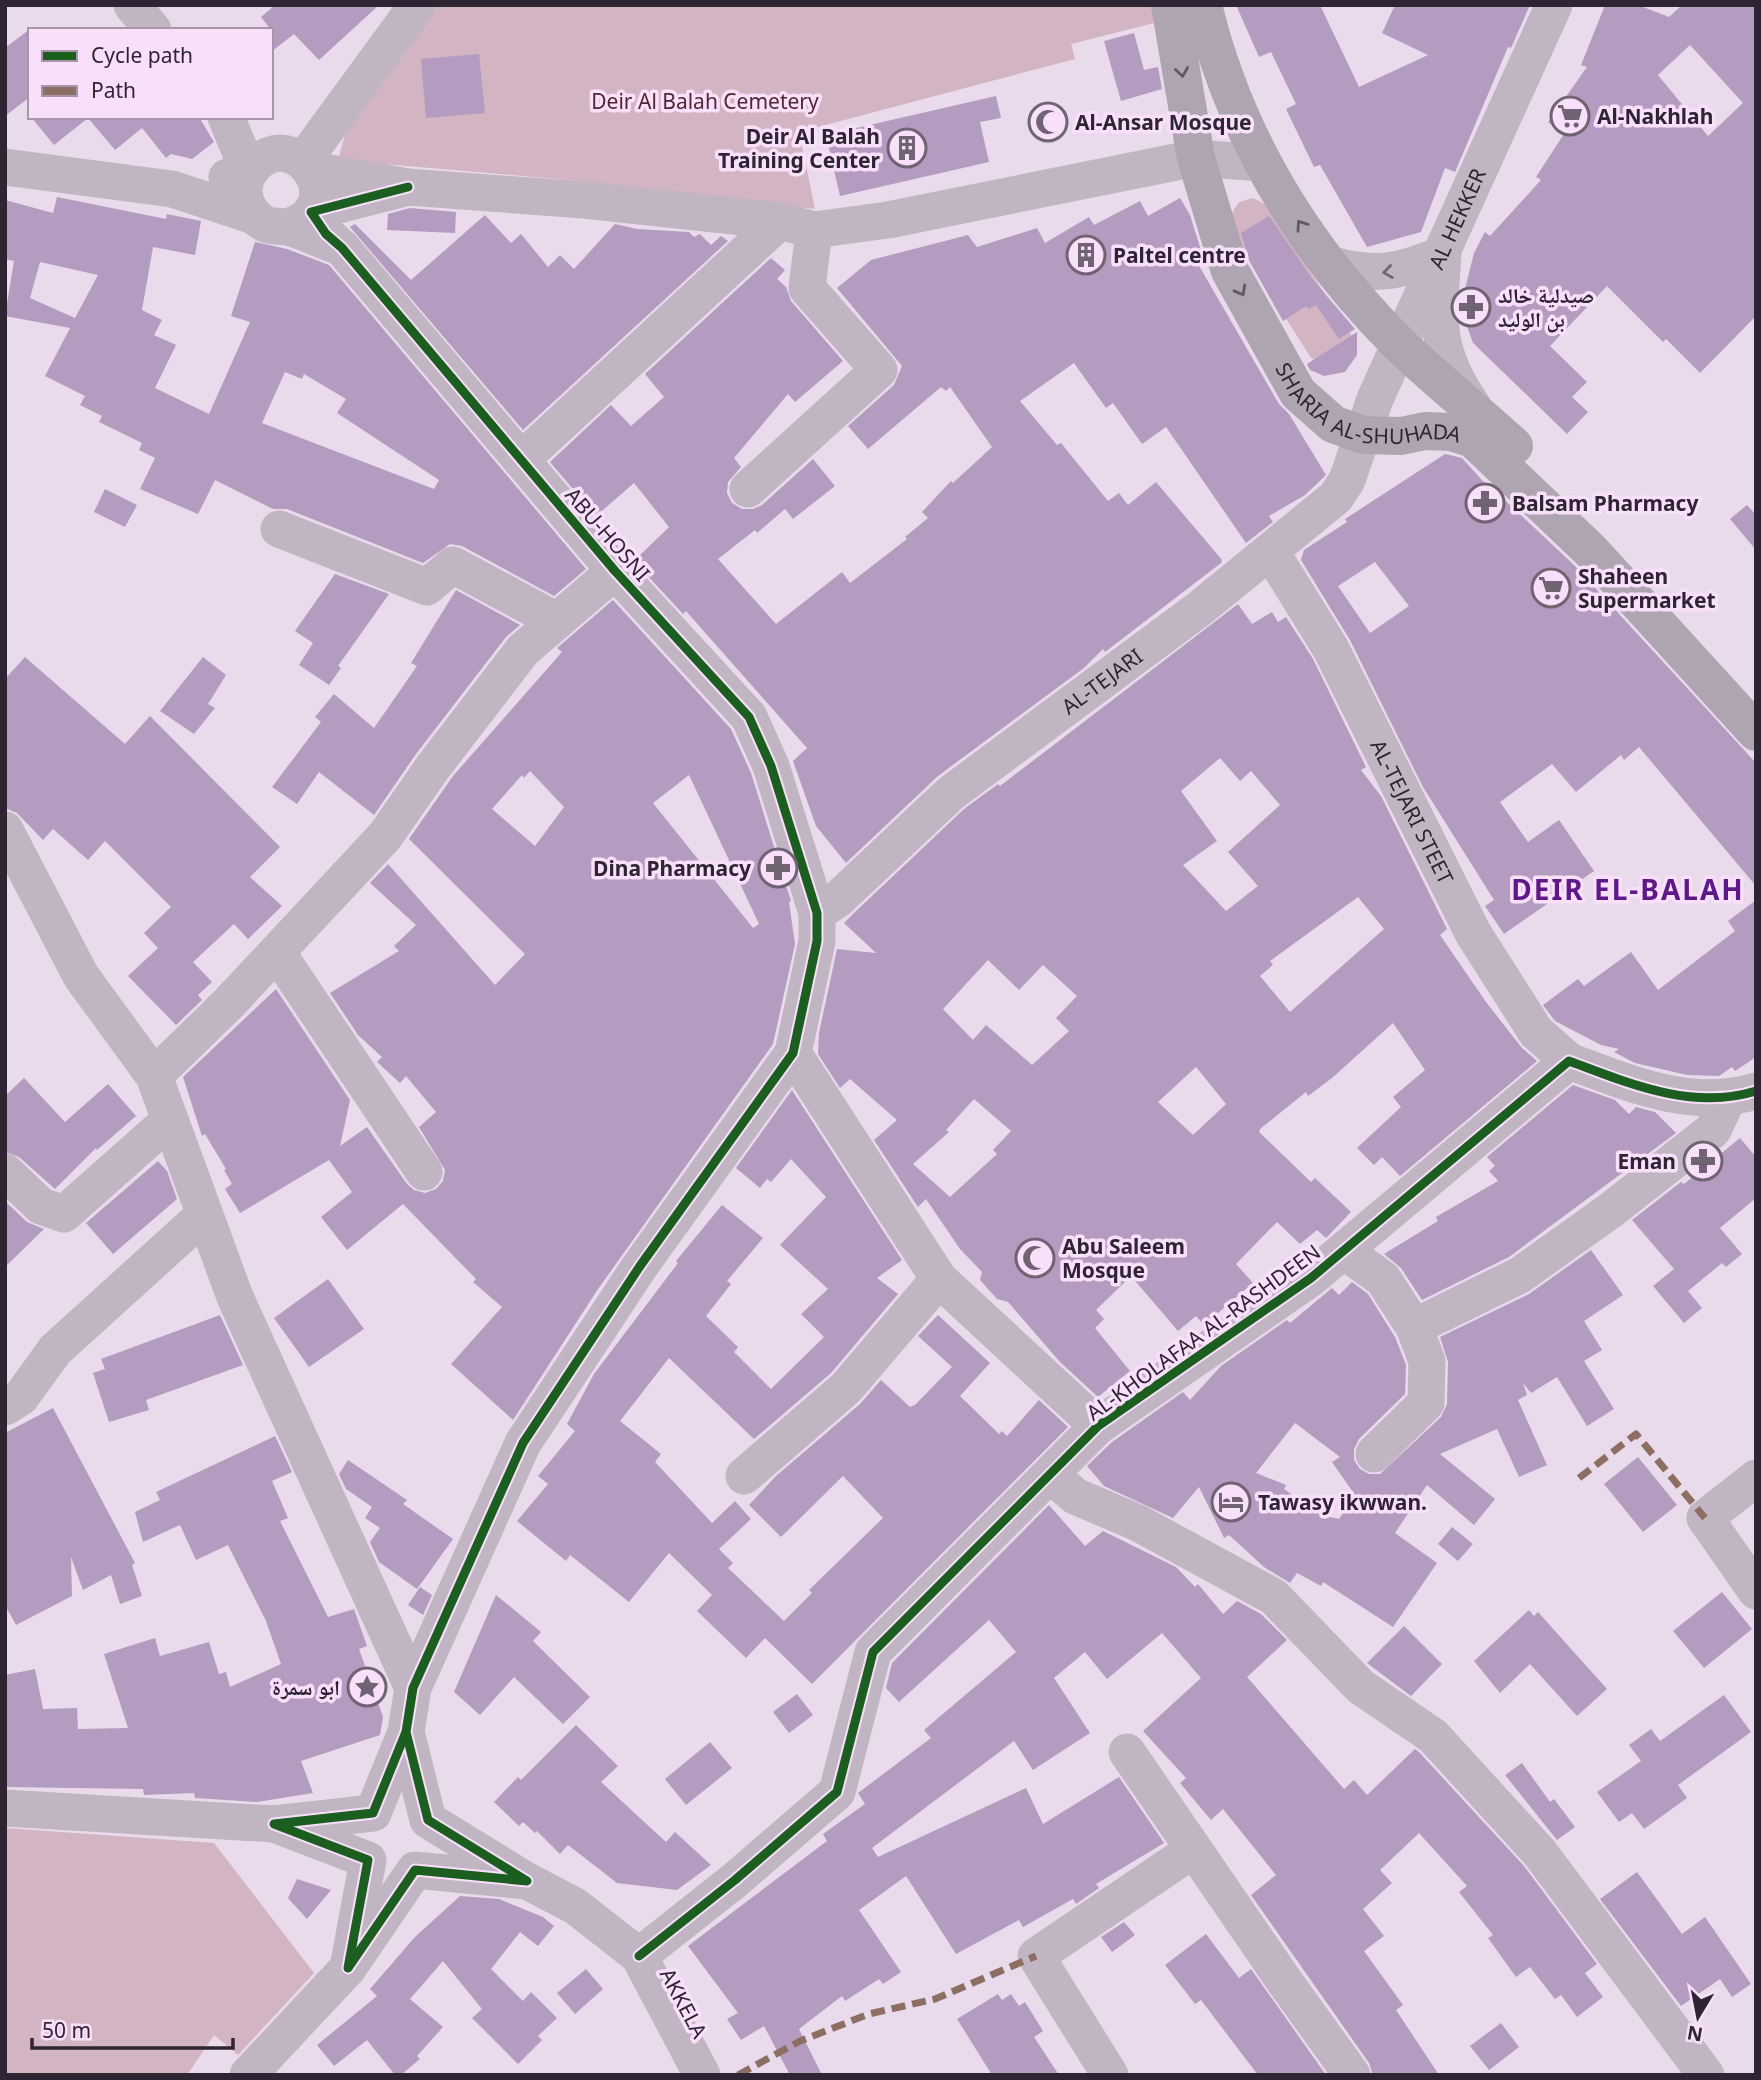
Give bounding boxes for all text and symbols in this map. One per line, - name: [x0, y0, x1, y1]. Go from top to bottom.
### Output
- legend: [28, 28, 273, 119]
- text: Cycle path: [91, 41, 193, 69]
- one-way arrow: [1175, 66, 1190, 78]
- text: Path: [91, 76, 136, 104]
- park label: Deir Al Balah Cemetery: [591, 87, 819, 115]
- supermarket icon: Al-Nakhlah: [1549, 95, 1591, 137]
- mosque icon: Al-Ansar Mosque: [1027, 101, 1069, 143]
- place label: Al-Nakhlah: [1597, 102, 1713, 130]
- place label: Al-Ansar Mosque: [1075, 108, 1252, 136]
- place label: Deir Al Balah Training Center: [718, 122, 881, 174]
- building icon: Deir Al Balah Training Center: [886, 127, 928, 169]
- street label: AL HEKKER: [1422, 164, 1492, 274]
- one-way arrow: [1296, 220, 1309, 233]
- building icon: Paltel centre: [1065, 234, 1107, 276]
- place label: Paltel centre: [1113, 241, 1246, 269]
- one-way arrow: [1382, 264, 1394, 279]
- place label: صيدلية خالد بن الوليد: [1498, 281, 1594, 333]
- one-way arrow: [1233, 284, 1246, 296]
- pharmacy icon: صيدلية خالد بن الوليد: [1450, 286, 1492, 328]
- street label: SHARIA AL-SHUHADA: [1270, 357, 1465, 450]
- street label: ABU-HOSNI: [559, 481, 657, 587]
- pharmacy icon: Balsam Pharmacy: [1464, 482, 1506, 524]
- place label: Balsam Pharmacy: [1512, 489, 1698, 517]
- place label: Shaheen Supermarket: [1578, 562, 1716, 614]
- supermarket icon: Shaheen Supermarket: [1530, 567, 1572, 609]
- street label: AL-TEJARI: [1056, 642, 1148, 720]
- street label: AL-TEJARI STEET: [1364, 735, 1460, 889]
- pharmacy icon: Dina Pharmacy: [757, 847, 799, 889]
- place label: Dina Pharmacy: [593, 854, 751, 882]
- district label: DEIR EL-BALAH: [1511, 870, 1745, 908]
- pharmacy icon: Eman: [1682, 1140, 1724, 1182]
- place label: Eman: [1618, 1147, 1676, 1175]
- place label: Abu Saleem Mosque: [1062, 1232, 1185, 1284]
- mosque icon: Abu Saleem Mosque: [1014, 1237, 1056, 1279]
- street label: AL-KHOLAFAA AL-RASHDEEN: [1080, 1238, 1326, 1426]
- hotel icon: Tawasy ikwwan.: [1210, 1481, 1252, 1523]
- place label: Tawasy ikwwan.: [1258, 1488, 1427, 1516]
- place icon: ابو سمرة: [346, 1666, 388, 1708]
- place label: ابو سمرة: [272, 1673, 340, 1701]
- street label: AKKELA: [654, 1963, 714, 2043]
- north arrow: [1663, 1982, 1733, 2052]
- scale bar: [32, 2007, 233, 2050]
- text: 50 m: [42, 2016, 91, 2044]
- text: N: [1685, 2020, 1705, 2048]

